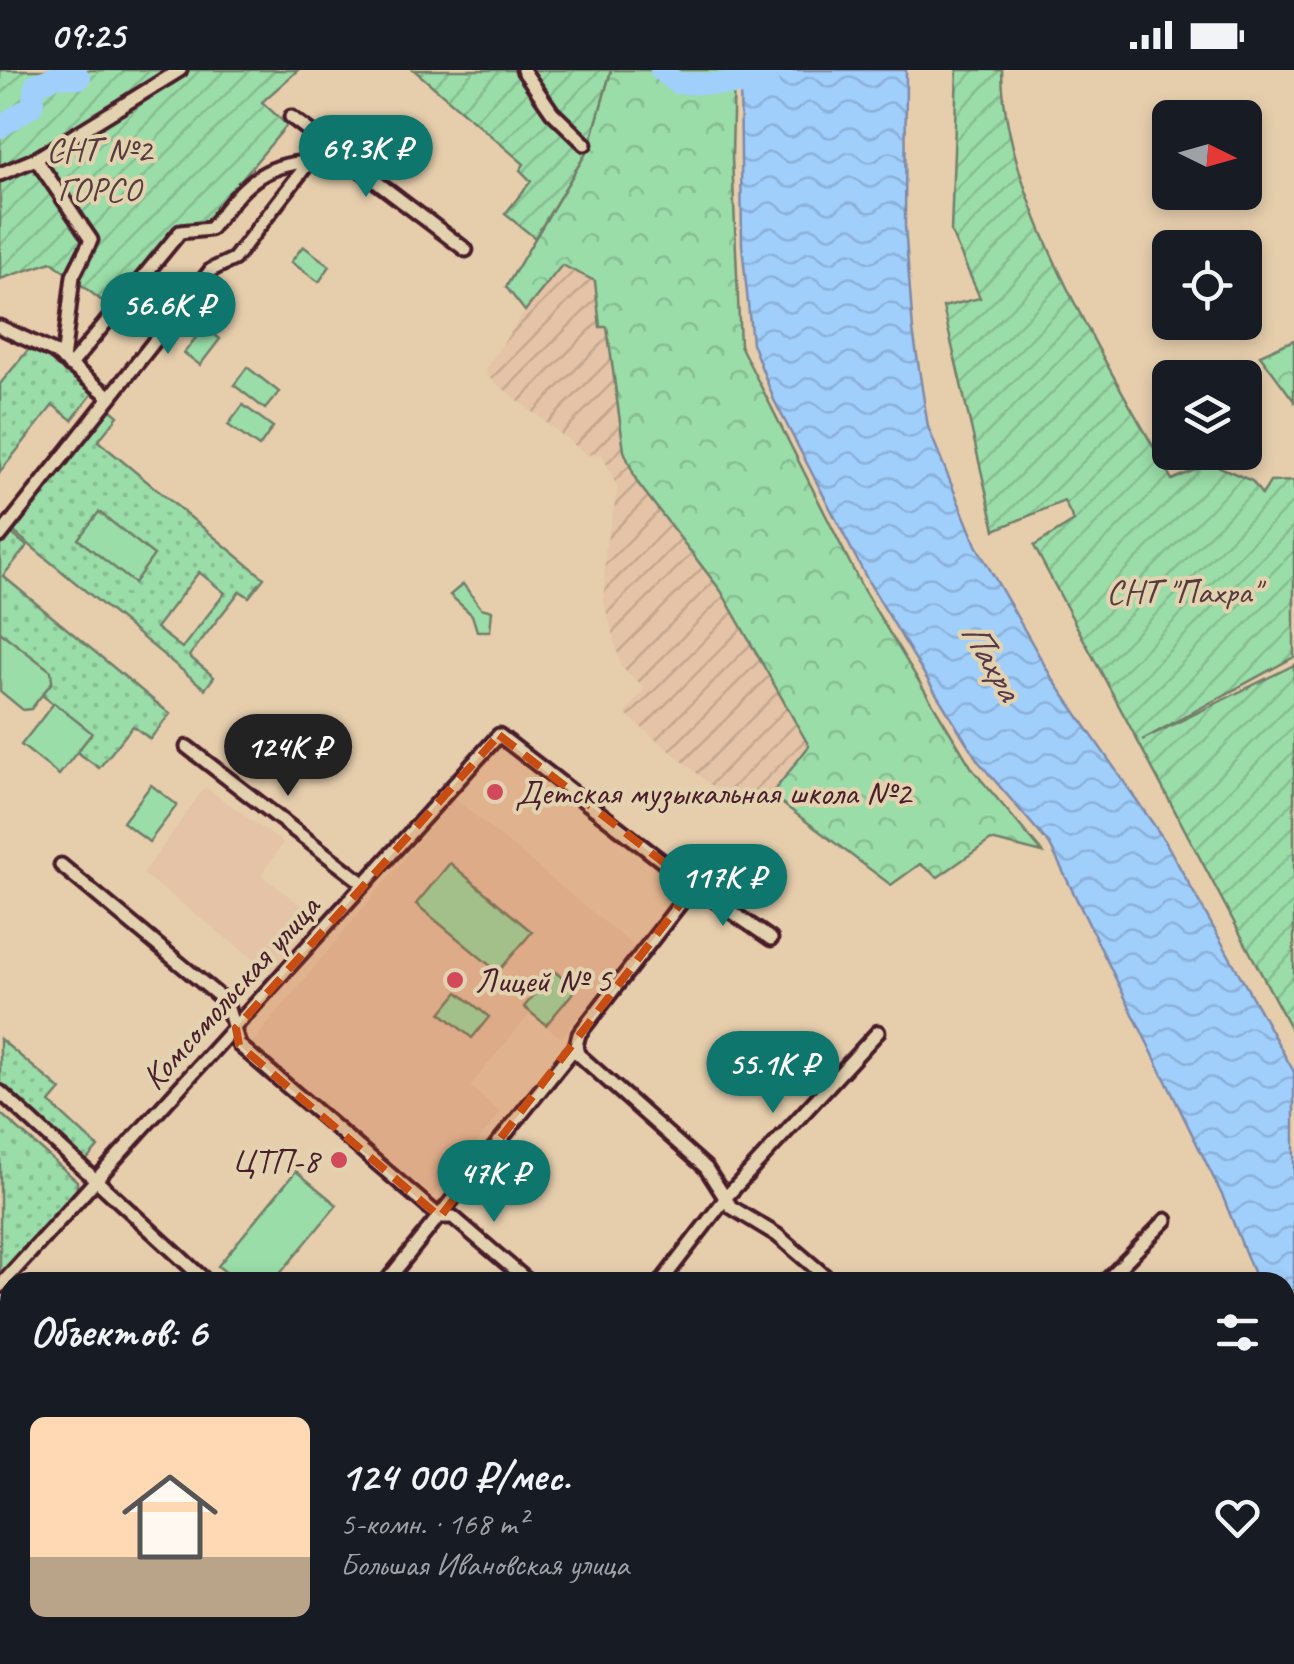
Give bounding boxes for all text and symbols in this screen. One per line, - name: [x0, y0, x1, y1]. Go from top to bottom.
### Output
- text: 09:25: [50, 12, 125, 59]
- north arrow: [1152, 100, 1262, 210]
- map controls: [1152, 100, 1262, 470]
- pin: 69.3K ₽: [274, 115, 458, 200]
- park label: СНТ №2 ГОРСО: [46, 127, 155, 212]
- text: 69.3K ₽: [321, 127, 411, 168]
- button: locate: [1152, 230, 1262, 340]
- pin: 56.6K ₽: [76, 272, 260, 357]
- text: 56.6K ₽: [123, 284, 213, 325]
- button: layers: [1152, 360, 1262, 470]
- park label: СНТ "Пахра": [1106, 569, 1266, 614]
- water label: Пахра: [951, 613, 1034, 711]
- pin: 124K ₽: [207, 714, 369, 799]
- text: 124K ₽: [246, 726, 330, 767]
- place label: Детская музыкальная школа №2: [515, 770, 914, 815]
- marker: Детская музыкальная школа №2: [484, 781, 506, 803]
- pin: 117K ₽: [642, 844, 804, 929]
- text: 117K ₽: [681, 856, 765, 897]
- street label: Комсомольская улица: [131, 884, 331, 1099]
- place label: Лицей № 5: [475, 958, 613, 1003]
- marker: Лицей № 5: [444, 969, 466, 991]
- pin: 55.1K ₽: [681, 1031, 865, 1116]
- text: 55.1K ₽: [728, 1043, 818, 1084]
- place label: ЦТП-8: [232, 1138, 322, 1183]
- pin: 47K ₽: [424, 1140, 564, 1225]
- marker: ЦТП-8: [328, 1149, 350, 1171]
- text: 47K ₽: [459, 1152, 529, 1193]
- icon: filters: [1210, 1305, 1265, 1360]
- text: Объектов: 6: [30, 1306, 207, 1359]
- text: 124 000 ₽/мес.: [340, 1450, 570, 1503]
- icon: home: [110, 1457, 230, 1577]
- icon: heart: [1210, 1490, 1265, 1545]
- text: 5-комн. · 168 m²: [340, 1503, 527, 1544]
- text: Большая Ивановская улица: [340, 1544, 629, 1585]

